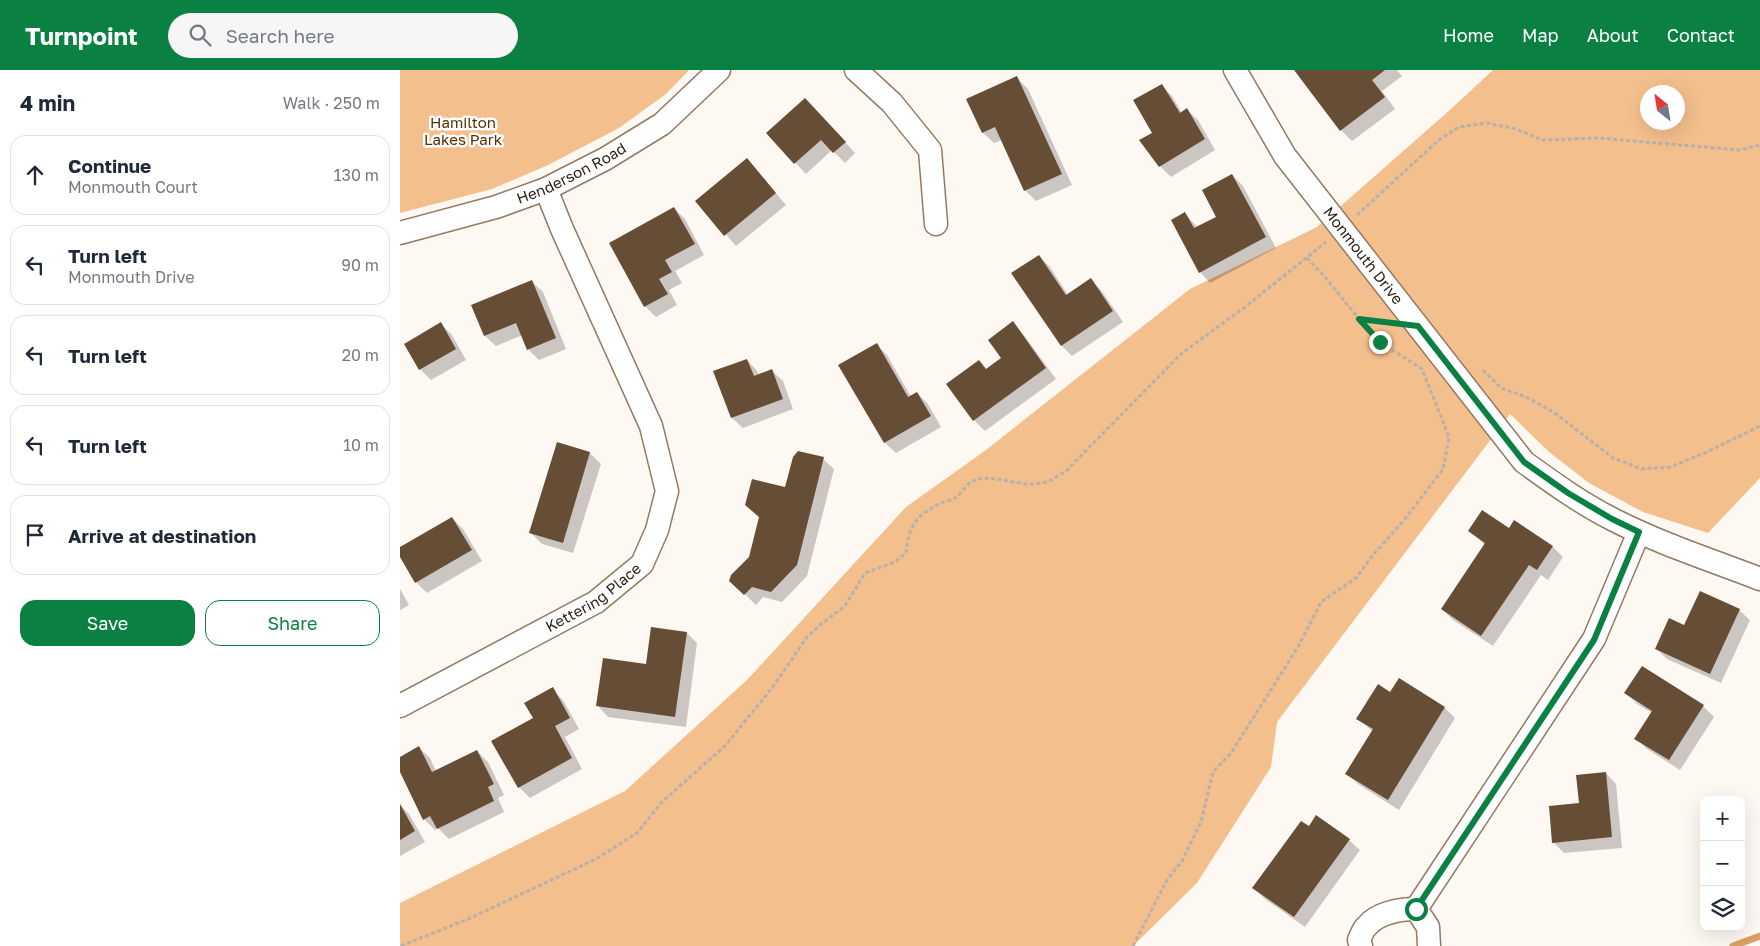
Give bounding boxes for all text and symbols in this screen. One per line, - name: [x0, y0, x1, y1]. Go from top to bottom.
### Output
- search box: [168, 13, 518, 58]
- text: Turnpoint: [25, 21, 138, 50]
- icon: search: [186, 21, 214, 49]
- text: Search here: [226, 24, 335, 47]
- text: Home: [1443, 24, 1494, 46]
- text: Map: [1522, 24, 1559, 46]
- text: About: [1587, 24, 1639, 46]
- text: Contact: [1667, 24, 1735, 46]
- north arrow: [1640, 85, 1685, 130]
- text: 4 min: [20, 90, 75, 116]
- text: Walk · 250 m: [283, 93, 380, 113]
- park label: Hamilton Lakes Park: [424, 113, 503, 148]
- street label: Henderson Road: [514, 138, 629, 207]
- text: Continue: [68, 154, 151, 177]
- icon: ahead: [21, 161, 49, 189]
- text: 130 m: [334, 165, 379, 185]
- text: Monmouth Court: [68, 177, 198, 197]
- street label: Monmouth Drive: [1320, 203, 1407, 308]
- text: Turn left: [68, 244, 147, 267]
- icon: left: [21, 251, 49, 279]
- text: 90 m: [341, 255, 379, 275]
- text: Monmouth Drive: [68, 267, 195, 287]
- route end: [1369, 331, 1392, 354]
- icon: left: [21, 341, 49, 369]
- text: Turn left: [68, 344, 147, 367]
- text: 20 m: [342, 345, 379, 365]
- icon: left: [21, 431, 49, 459]
- text: Turn left: [68, 434, 147, 457]
- text: 10 m: [343, 435, 379, 455]
- icon: arrive: [21, 521, 49, 549]
- text: Arrive at destination: [68, 524, 256, 547]
- street label: Kettering Place: [542, 559, 644, 635]
- button: Save: [20, 600, 195, 646]
- button: Share: [205, 600, 380, 646]
- map controls: [1700, 796, 1745, 931]
- button: +: [1700, 796, 1745, 841]
- button: −: [1700, 841, 1745, 886]
- button: layers: [1700, 886, 1745, 931]
- route start: [1405, 898, 1428, 921]

